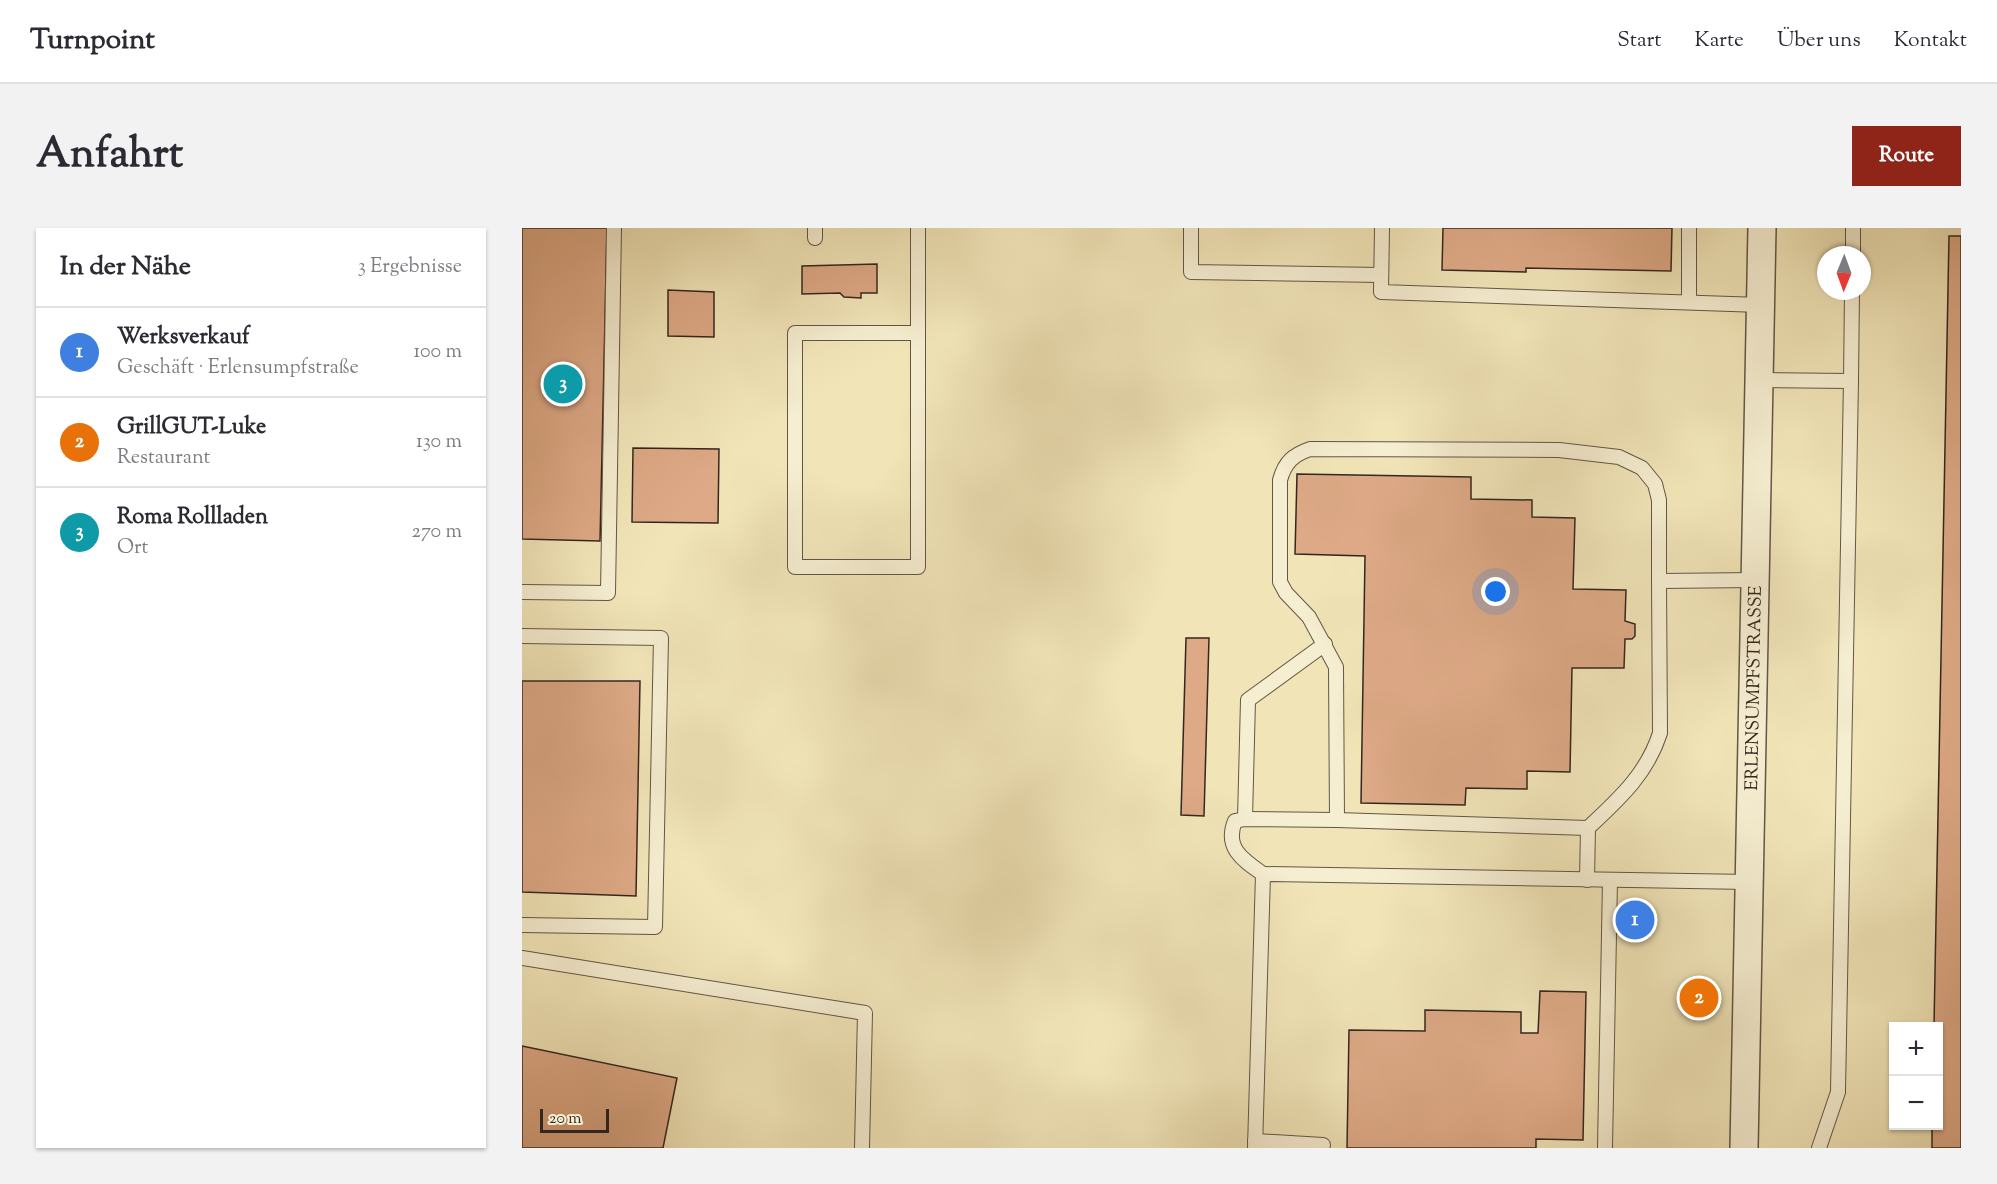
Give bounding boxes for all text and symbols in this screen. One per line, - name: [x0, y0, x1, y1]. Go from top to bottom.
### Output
- text: Turnpoint: [30, 21, 155, 61]
- text: Start: [1617, 26, 1661, 56]
- text: Karte: [1694, 26, 1744, 56]
- text: Über uns: [1777, 26, 1861, 56]
- text: Kontakt: [1894, 26, 1967, 56]
- text: Anfahrt: [36, 126, 183, 186]
- button: Route: [1852, 126, 1961, 186]
- north arrow: [1817, 246, 1871, 300]
- text: In der Nähe: [60, 249, 191, 286]
- text: 3 Ergebnisse: [358, 253, 462, 282]
- text: Werksverkauf: [117, 322, 250, 354]
- text: 1: [76, 338, 83, 367]
- text: 100 m: [413, 338, 462, 367]
- text: Geschäft · Erlensumpfstraße: [117, 354, 359, 383]
- pin: 3: [544, 362, 582, 406]
- text: GrillGUT-Luke: [117, 412, 266, 444]
- text: 2: [75, 428, 84, 457]
- text: 130 m: [416, 428, 462, 457]
- text: Restaurant: [117, 444, 210, 473]
- text: Roma Rollladen: [117, 502, 268, 534]
- text: 3: [75, 518, 84, 547]
- text: 270 m: [412, 518, 462, 547]
- text: Ort: [117, 534, 148, 563]
- your location: [1481, 577, 1510, 606]
- street label: ERLENSUMPFSTRASSE: [1740, 585, 1770, 791]
- pin: 1: [1616, 898, 1654, 942]
- pin: 2: [1680, 976, 1718, 1020]
- map controls: [1889, 1022, 1943, 1130]
- button: +: [1889, 1022, 1943, 1076]
- button: −: [1889, 1076, 1943, 1130]
- scale bar: [540, 1106, 609, 1134]
- text: 20 m: [549, 1108, 582, 1131]

